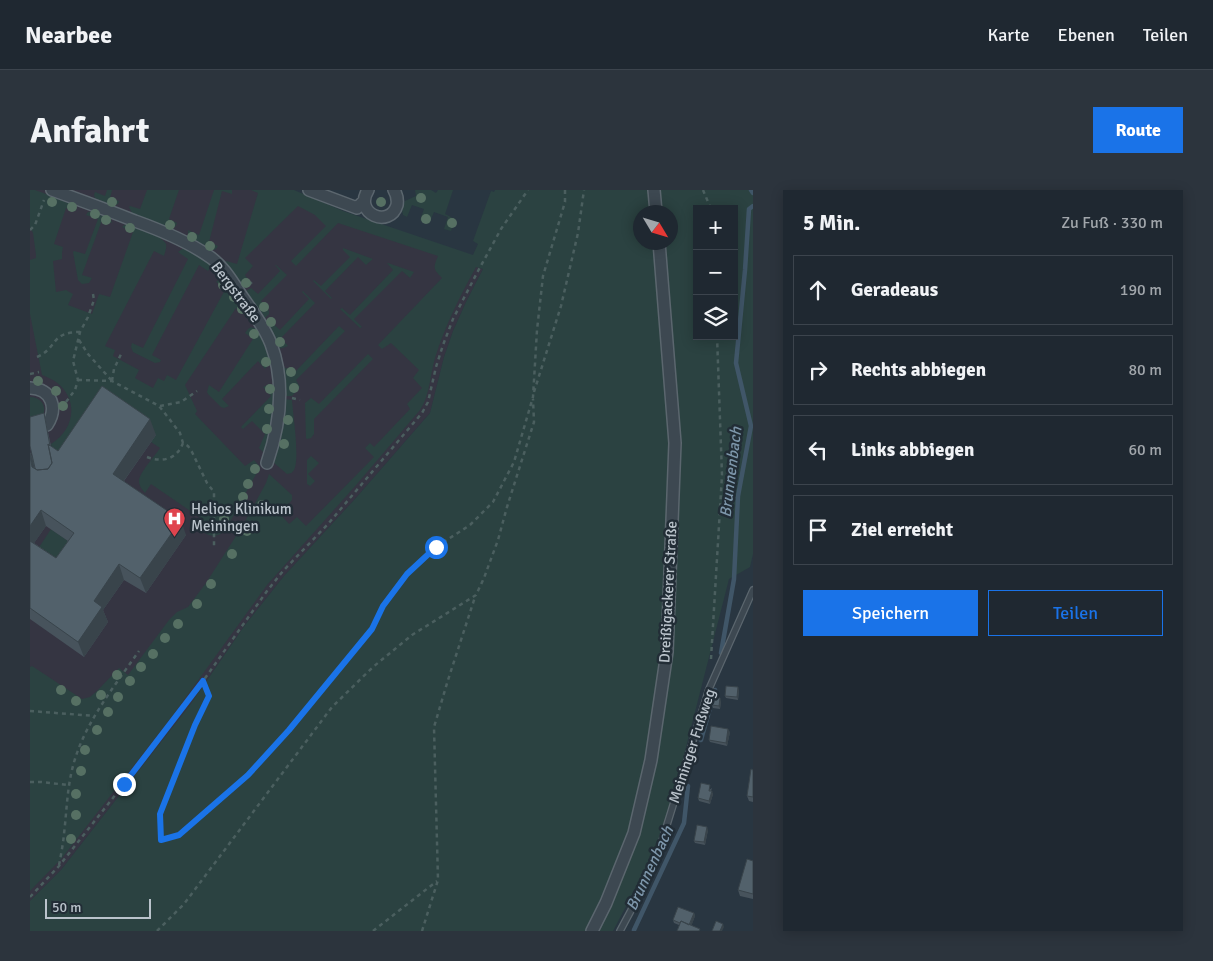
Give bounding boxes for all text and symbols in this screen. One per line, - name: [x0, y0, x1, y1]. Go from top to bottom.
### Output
- text: Nearbee: [25, 20, 112, 50]
- text: Karte: [987, 24, 1029, 46]
- text: Ebenen: [1057, 24, 1115, 46]
- text: Teilen: [1143, 24, 1188, 46]
- button: Route: [1093, 107, 1183, 153]
- text: Anfahrt: [30, 109, 149, 152]
- north arrow: [633, 205, 678, 250]
- map controls: [693, 205, 738, 340]
- button: +: [693, 205, 738, 250]
- text: 5 Min.: [803, 210, 860, 236]
- text: Zu Fuß · 330 m: [1061, 213, 1163, 233]
- button: −: [693, 250, 738, 295]
- street label: Bergstraße: [207, 258, 265, 326]
- icon: ahead: [804, 276, 832, 304]
- text: Geradeaus: [851, 278, 938, 302]
- text: 190 m: [1120, 280, 1162, 300]
- button: layers: [693, 295, 738, 340]
- icon: right: [804, 356, 832, 384]
- text: Rechts abbiegen: [851, 358, 986, 382]
- text: 80 m: [1128, 360, 1162, 380]
- water label: Brunnenbach: [716, 424, 747, 519]
- icon: left: [804, 436, 832, 464]
- text: Links abbiegen: [851, 438, 974, 462]
- text: 60 m: [1128, 440, 1162, 460]
- place label: Helios Klinikum Meiningen: [191, 500, 292, 535]
- hospital icon: Helios Klinikum Meiningen: [163, 506, 187, 537]
- icon: arrive: [804, 516, 832, 544]
- text: Ziel erreicht: [851, 518, 953, 542]
- street label: Dreißigackerer Straße: [655, 520, 681, 664]
- route start: [425, 536, 448, 559]
- button: Speichern: [803, 590, 978, 636]
- button: Teilen: [988, 590, 1163, 636]
- street label: Meininger Fußweg: [665, 686, 719, 806]
- route end: [113, 773, 136, 796]
- water label: Brunnenbach: [622, 822, 679, 914]
- scale bar: [45, 896, 151, 919]
- text: 50 m: [52, 899, 81, 916]

